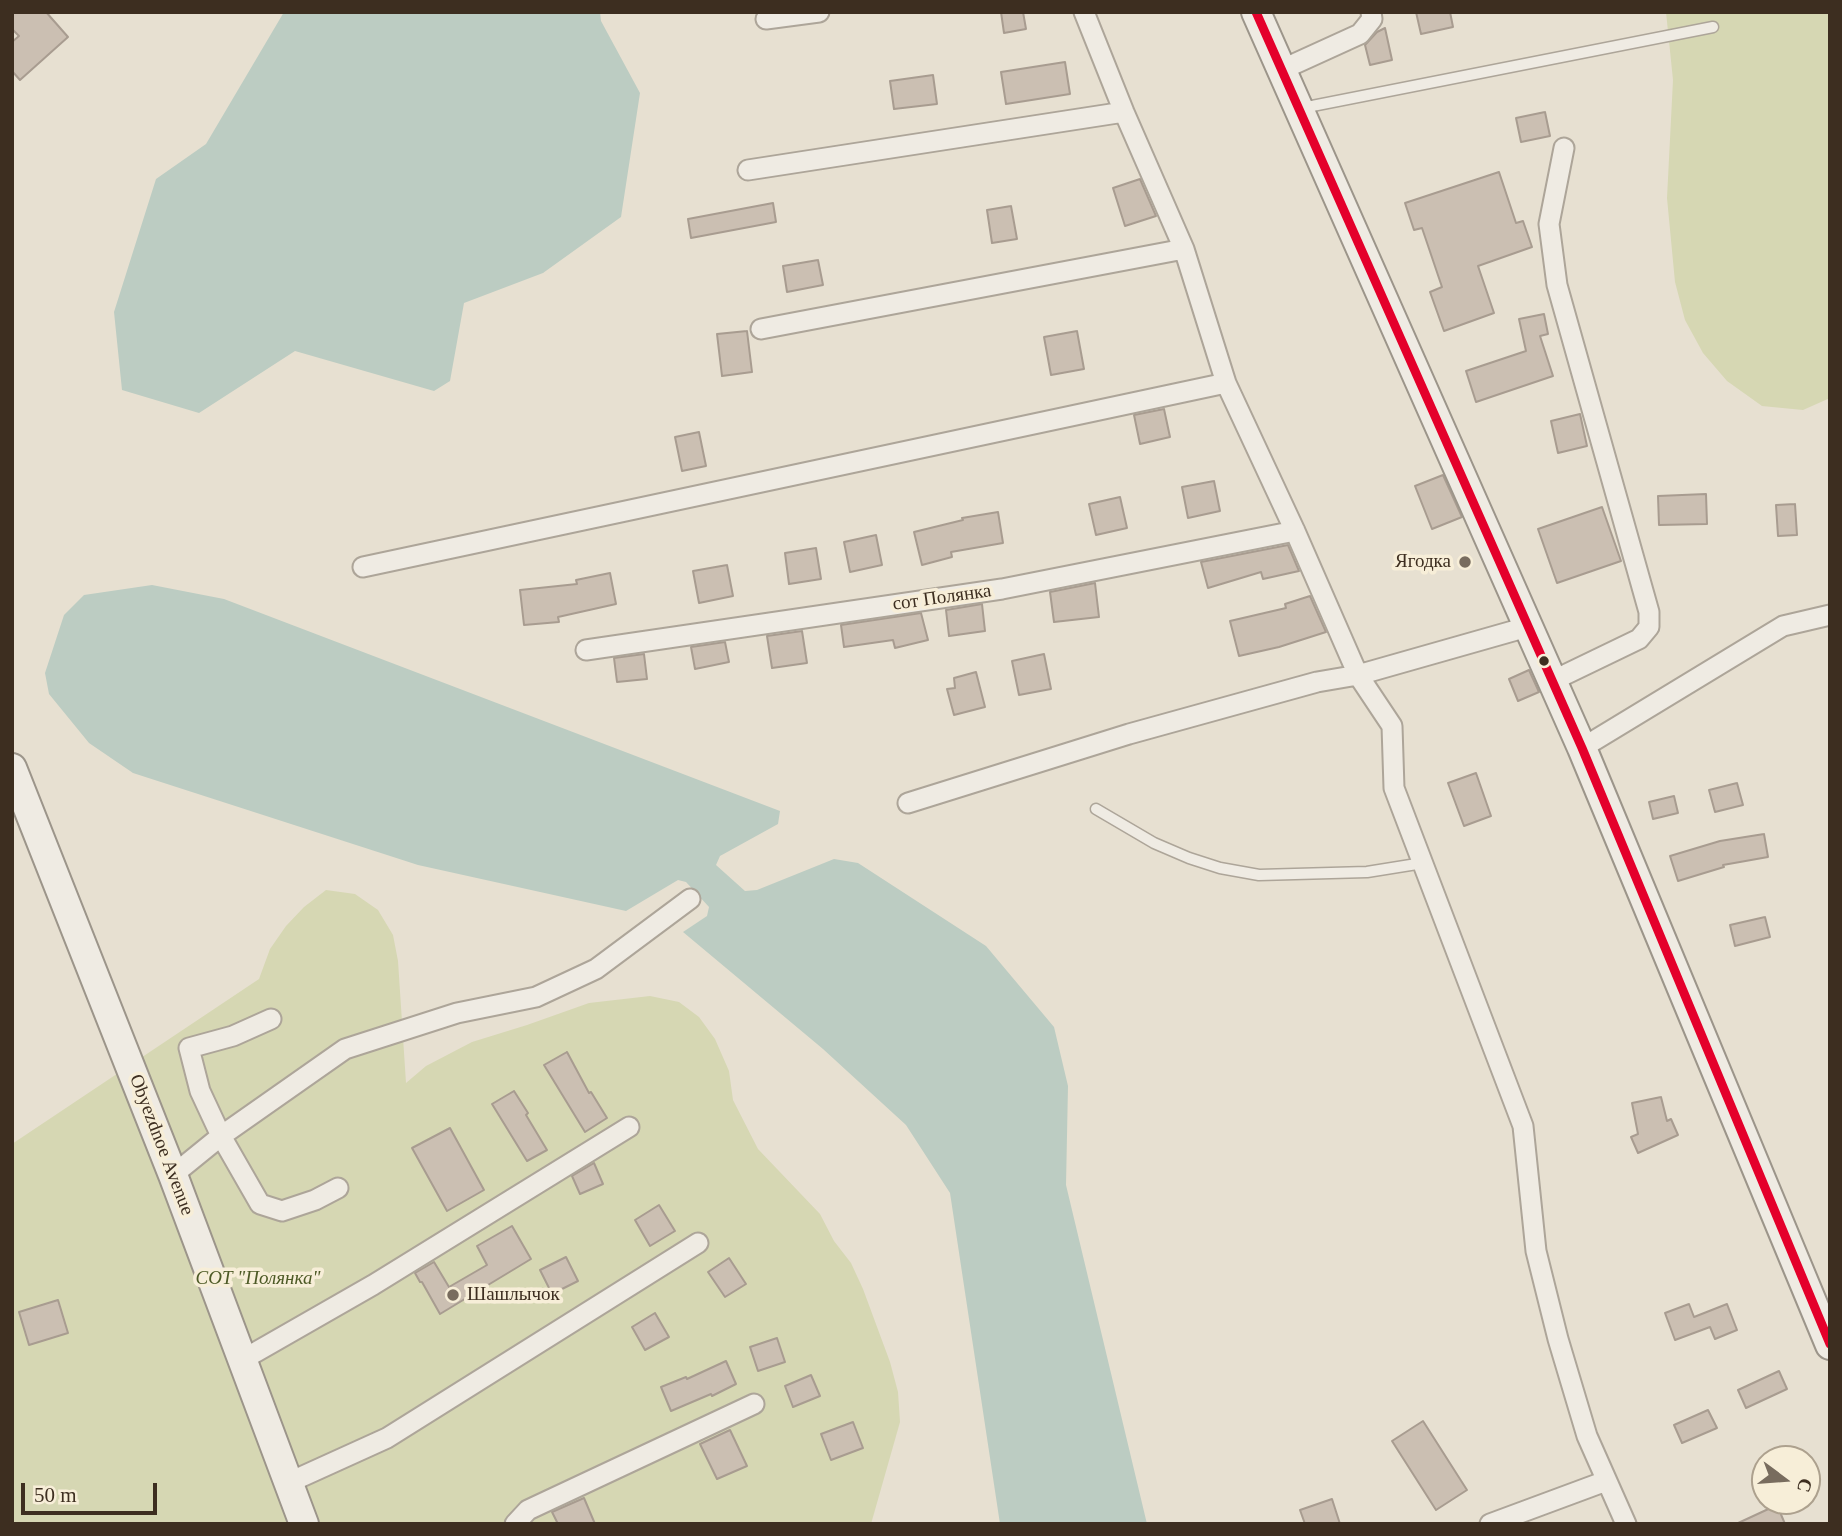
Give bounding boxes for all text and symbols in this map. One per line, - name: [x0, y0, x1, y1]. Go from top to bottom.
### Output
- place label: Ягодка: [1395, 551, 1451, 573]
- marker: Ягодка: [1457, 554, 1473, 570]
- street label: сот Полянка: [891, 580, 993, 616]
- unlabelled marker: [1537, 654, 1551, 668]
- street label: Obyezdnoe Avenue: [124, 1071, 198, 1219]
- park label: СОТ "Полянка": [196, 1268, 320, 1290]
- place label: Шашлычок: [467, 1284, 560, 1306]
- marker: Шашлычок: [445, 1287, 461, 1303]
- north arrow: [1751, 1445, 1821, 1515]
- scale bar: [24, 1470, 161, 1514]
- text: С: [1793, 1476, 1817, 1495]
- text: 50 m: [34, 1483, 77, 1507]

